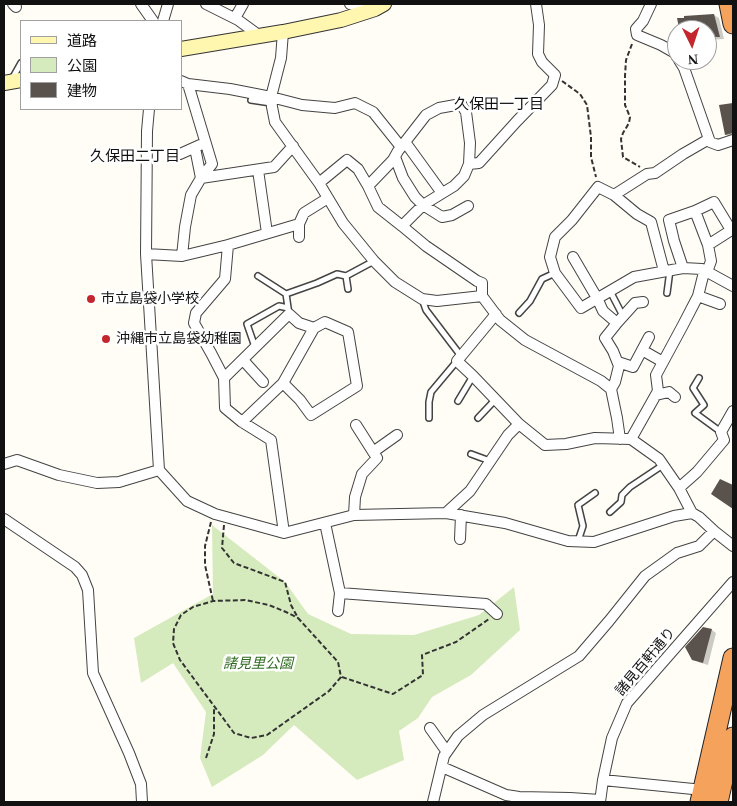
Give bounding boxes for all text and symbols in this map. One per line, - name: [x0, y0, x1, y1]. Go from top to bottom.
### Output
- legend: [20, 20, 182, 110]
- north arrow: [667, 20, 717, 70]
- text: 道路: [67, 33, 97, 49]
- text: N: [687, 52, 699, 67]
- text: 公園: [67, 58, 97, 74]
- text: 建物: [67, 83, 97, 99]
- district label: 久保田一丁目: [454, 96, 544, 114]
- district label: 久保田二丁目: [90, 148, 180, 166]
- place label: 市立島袋小学校: [101, 291, 199, 307]
- marker: 市立島袋小学校: [85, 293, 97, 305]
- place label: 沖縄市立島袋幼稚園: [116, 331, 242, 347]
- marker: 沖縄市立島袋幼稚園: [100, 333, 112, 345]
- street label: 諸見百軒通り: [613, 624, 679, 700]
- park label: 諸見里公園: [223, 656, 293, 672]

